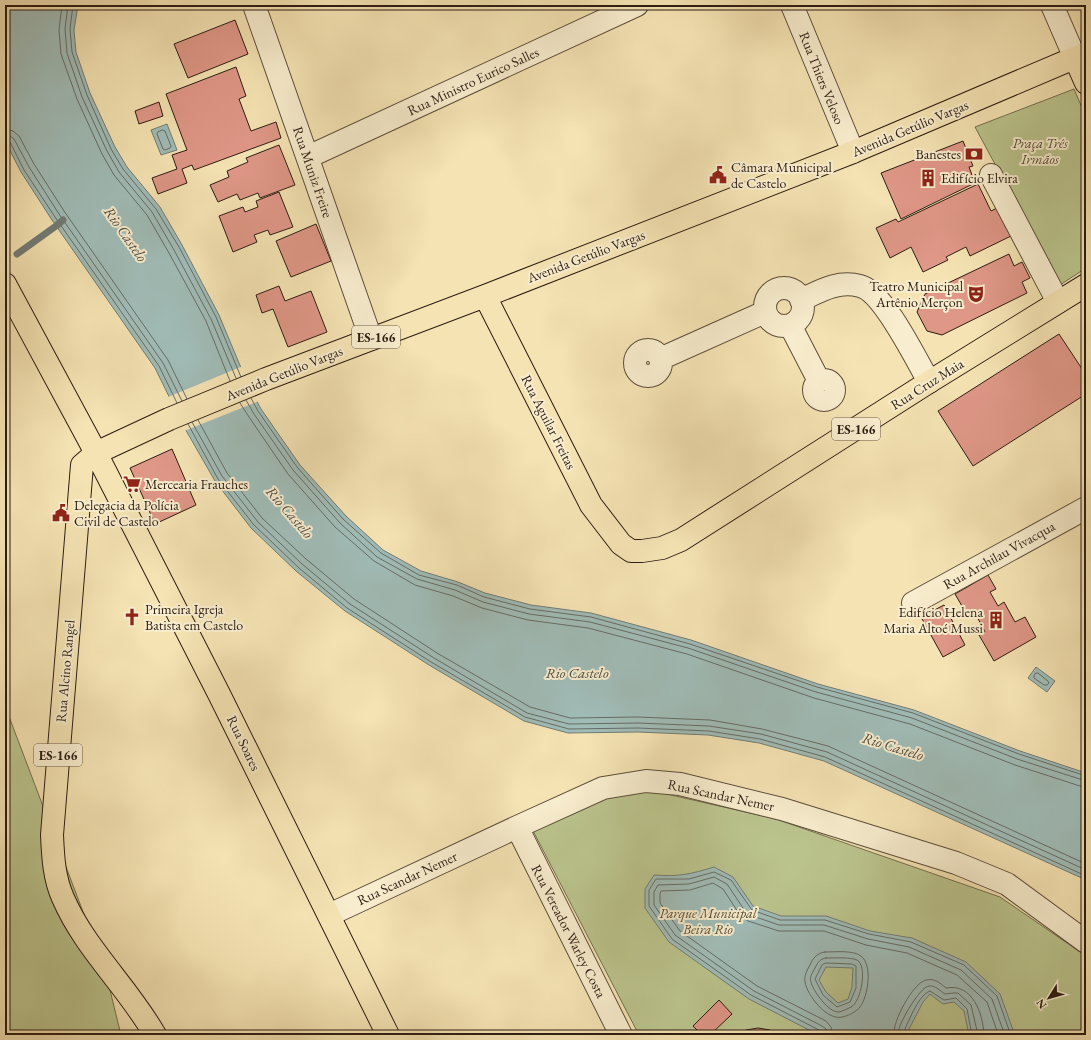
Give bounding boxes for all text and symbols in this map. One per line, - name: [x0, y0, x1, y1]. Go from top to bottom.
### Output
- street label: Rua Thiers Veloso: [795, 29, 849, 127]
- street label: Rua Ministro Eurico Salles: [404, 42, 542, 119]
- street label: Avenida Getúlio Vargas: [848, 95, 971, 161]
- street label: Rua Muniz Freire: [289, 124, 337, 221]
- park label: Praça Três Irmãos: [1012, 134, 1068, 168]
- bank icon: Banestes: [964, 144, 984, 164]
- place label: Banestes: [915, 145, 961, 163]
- place label: Câmara Municipal de Castelo: [731, 158, 833, 192]
- public building icon: Câmara Municipal de Castelo: [708, 165, 728, 185]
- building icon: Edifício Elvira: [918, 168, 938, 188]
- place label: Edifício Elvira: [941, 169, 1018, 187]
- water label: Rio Castelo: [100, 203, 152, 266]
- street label: Avenida Getúlio Vargas: [524, 225, 648, 287]
- place label: Teatro Municipal Artênio Merçon: [869, 277, 964, 311]
- theatre icon: Teatro Municipal Artênio Merçon: [966, 284, 986, 304]
- road number: ES-166: [352, 326, 400, 348]
- street label: Avenida Getúlio Vargas: [222, 341, 346, 405]
- street label: Rua Cruz Maia: [887, 354, 967, 414]
- street label: Rua Aguilar Freitas: [517, 372, 581, 473]
- road number: ES-166: [832, 418, 880, 440]
- supermarket icon: Mercearia Frauches: [122, 474, 142, 494]
- place label: Mercearia Frauches: [145, 475, 249, 493]
- water label: Rio Castelo: [262, 482, 318, 542]
- place label: Delegacia da Polícia Civil de Castelo: [74, 496, 179, 530]
- public building icon: Delegacia da Polícia Civil de Castelo: [51, 503, 71, 523]
- street label: Rua Archilau Vivacqua: [940, 517, 1059, 593]
- place label: Primeira Igreja Batista em Castelo: [145, 600, 243, 634]
- place label: Edifício Helena Maria Altoé Mussi: [883, 603, 984, 637]
- church icon: Primeira Igreja Batista em Castelo: [122, 607, 142, 627]
- building icon: Edifício Helena Maria Altoé Mussi: [986, 610, 1006, 630]
- street label: Rua Alcino Rangel: [52, 618, 79, 723]
- water label: Rio Castelo: [545, 663, 609, 682]
- street label: Rua Soares: [223, 712, 265, 774]
- water label: Rio Castelo: [860, 728, 926, 764]
- road number: ES-166: [34, 744, 82, 766]
- street label: Rua Scandar Nemer: [666, 775, 776, 815]
- street label: Rua Scandar Nemer: [354, 847, 460, 909]
- street label: Rua Vereador Warley Costa: [528, 861, 611, 1001]
- park label: Parque Municipal Beira Rio: [659, 904, 758, 938]
- north arrow: [1029, 978, 1069, 1018]
- text: N: [1033, 996, 1049, 1012]

